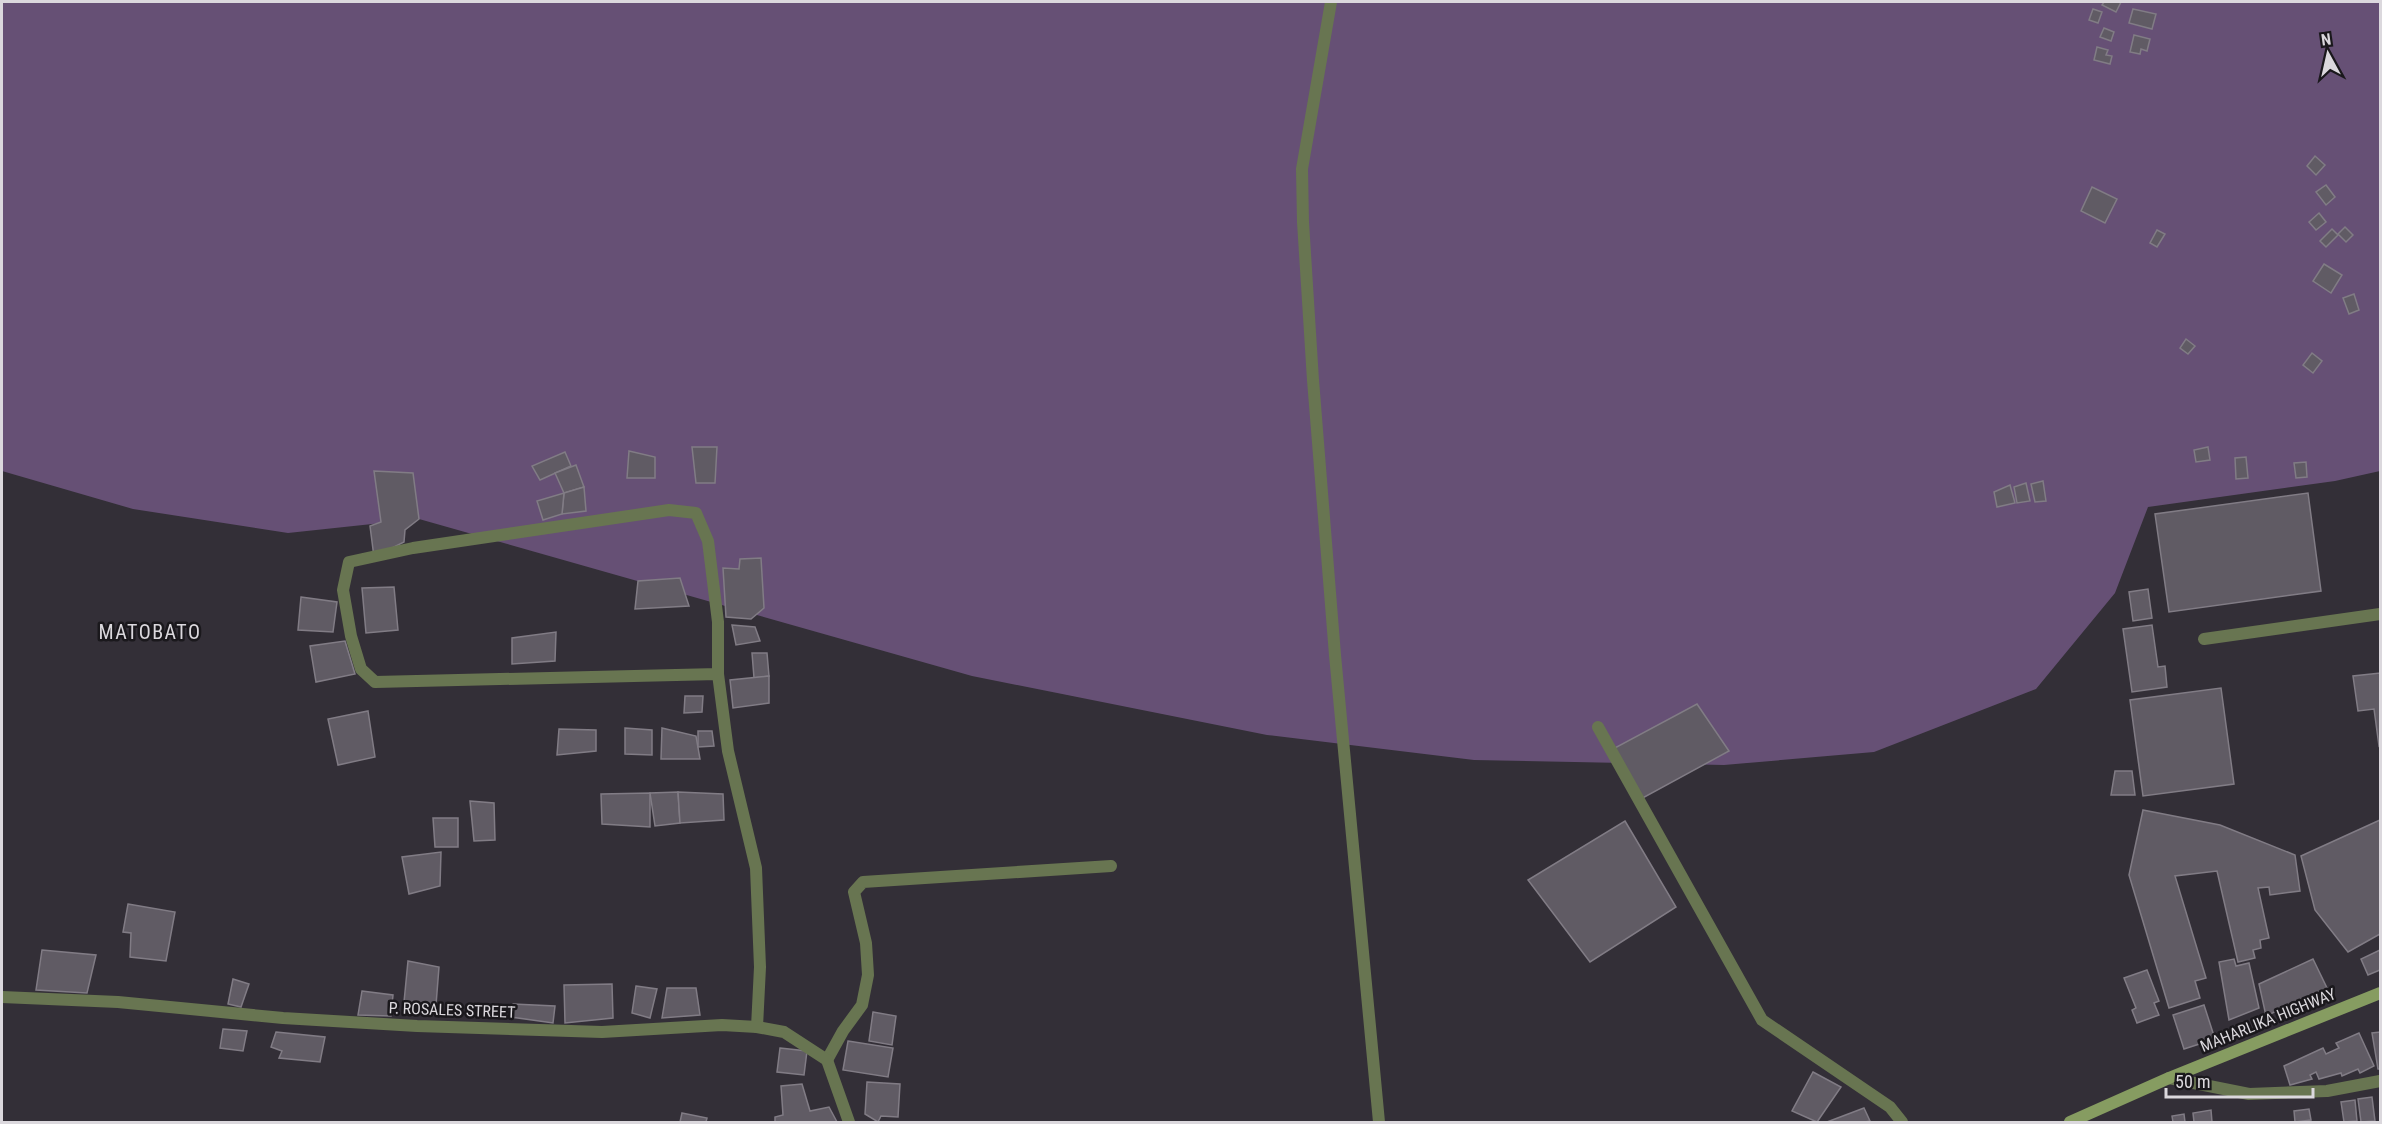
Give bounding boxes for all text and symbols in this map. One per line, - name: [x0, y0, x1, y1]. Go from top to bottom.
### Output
- north arrow: [2298, 24, 2358, 84]
- text: N: [2320, 30, 2332, 50]
- district label: MATOBATO: [98, 620, 202, 644]
- street label: MAHARLIKA HIGHWAY: [2197, 984, 2339, 1056]
- street label: P. ROSALES STREET: [388, 998, 516, 1022]
- scale bar: [2166, 1061, 2313, 1099]
- text: 50 m: [2175, 1071, 2210, 1092]

